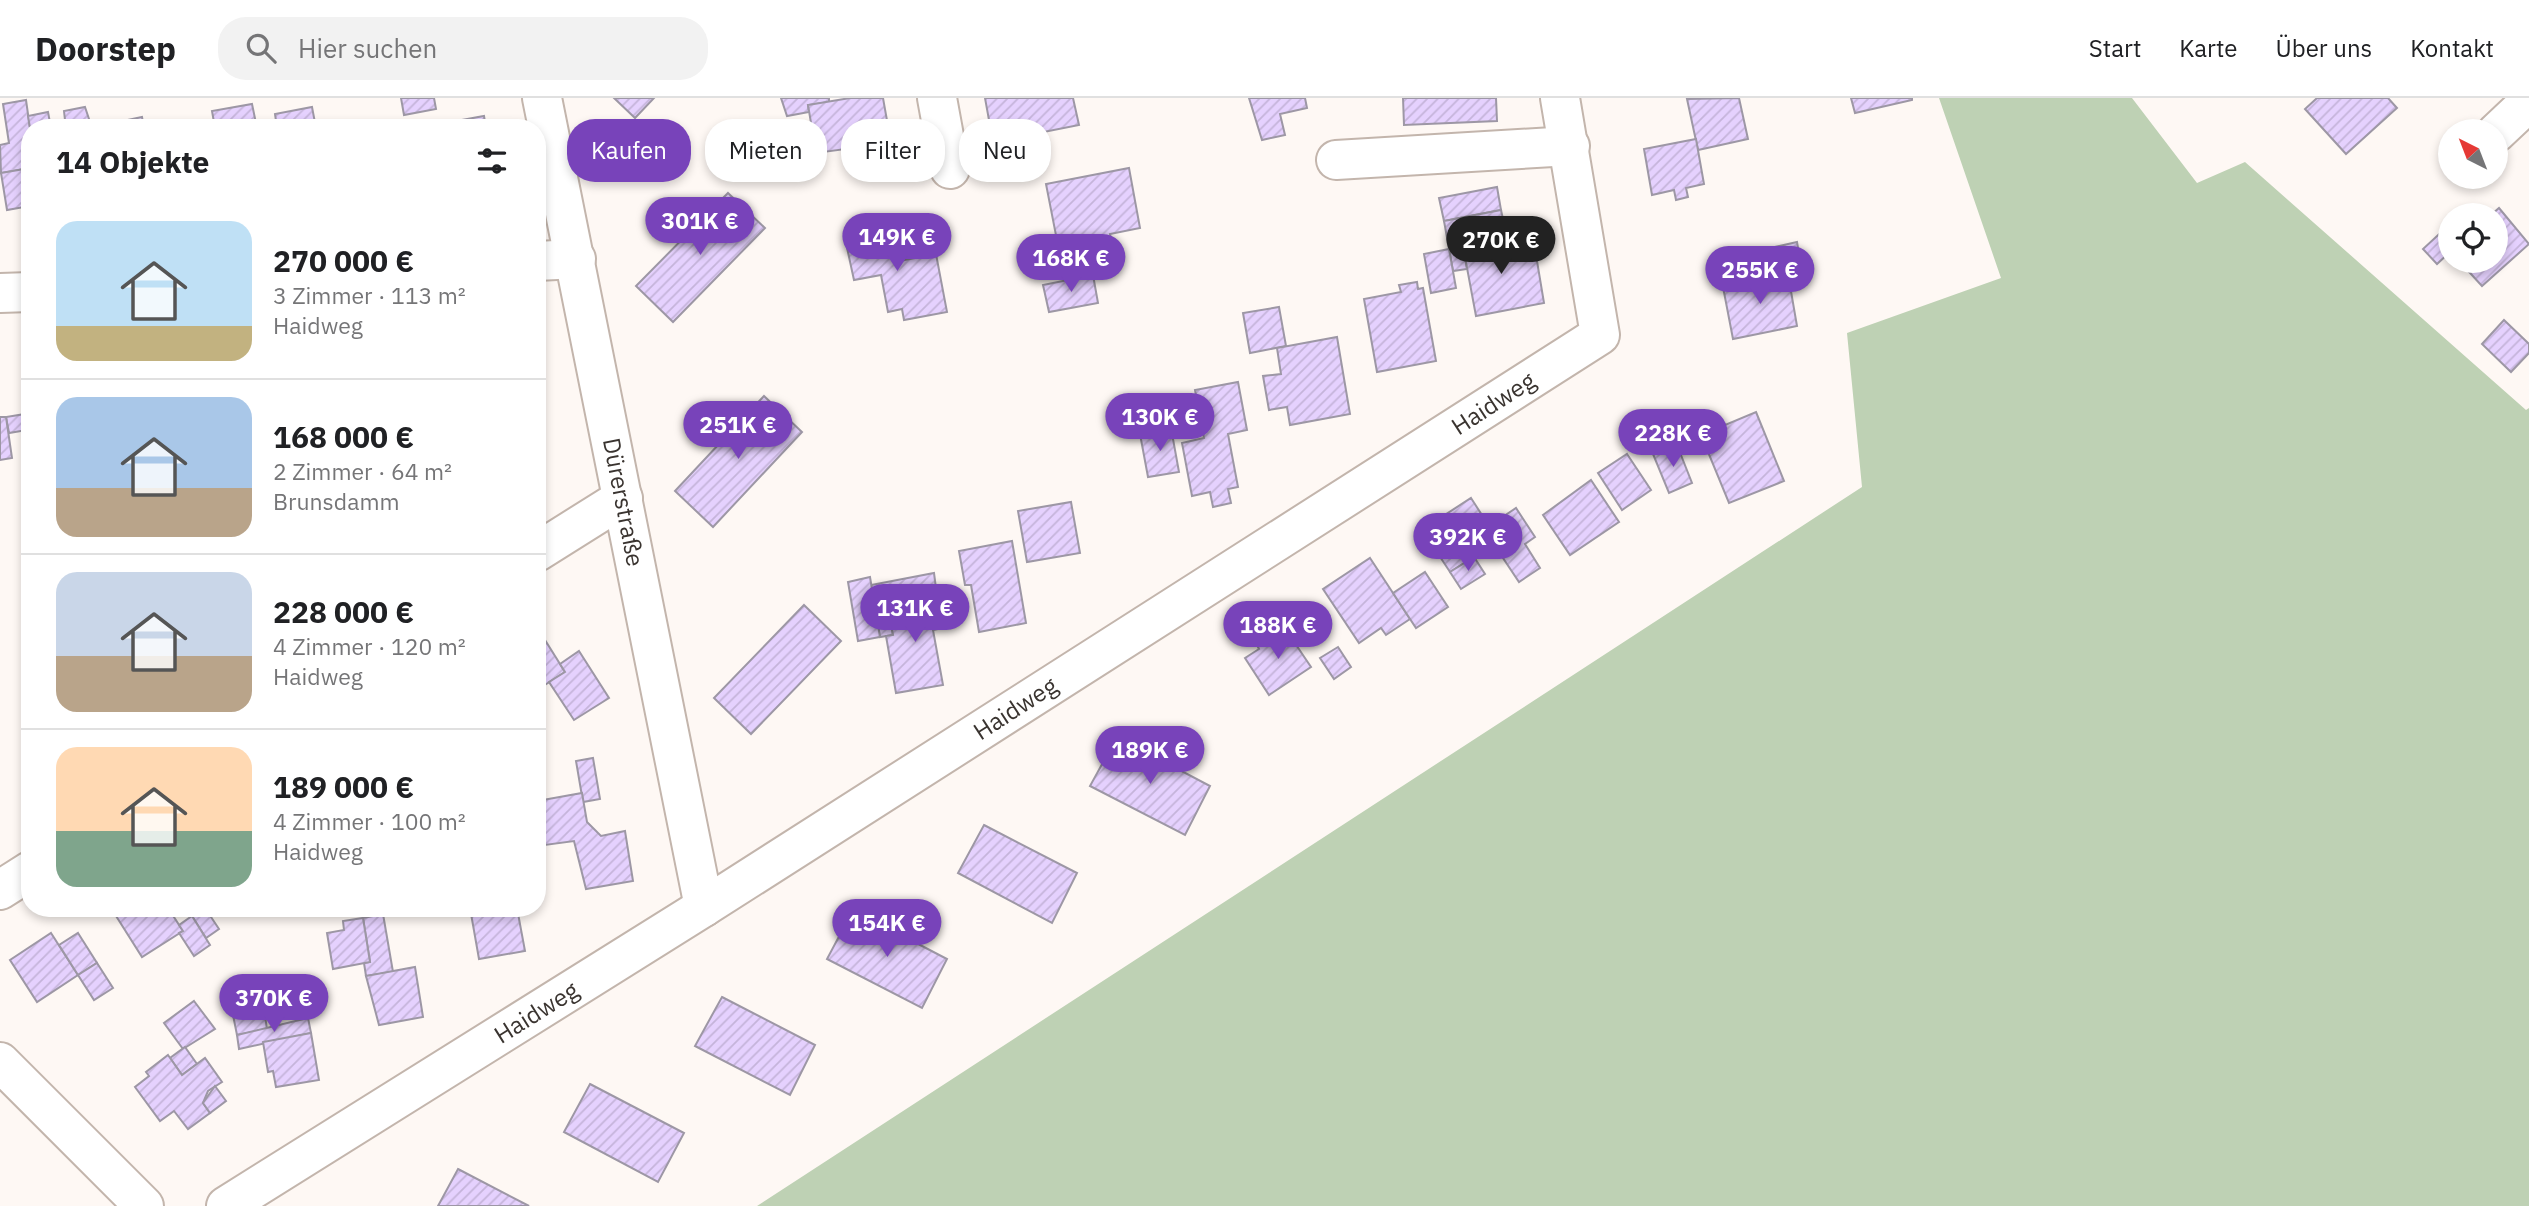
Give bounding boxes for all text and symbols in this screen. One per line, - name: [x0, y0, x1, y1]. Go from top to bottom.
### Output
- search box: [218, 17, 708, 80]
- text: Doorstep: [35, 27, 176, 70]
- icon: search: [242, 29, 280, 67]
- text: Hier suchen: [298, 31, 437, 65]
- text: Start: [2089, 32, 2141, 64]
- text: Karte: [2179, 32, 2237, 64]
- text: Über uns: [2275, 32, 2372, 64]
- text: Kontakt: [2410, 32, 2494, 64]
- chip: Kaufen: [567, 119, 691, 182]
- chip: Mieten: [705, 119, 827, 182]
- chip: Filter: [841, 119, 945, 182]
- chip: Neu: [959, 119, 1051, 182]
- north arrow: [2438, 119, 2508, 189]
- map controls: [2438, 119, 2508, 273]
- text: 14 Objekte: [56, 142, 209, 181]
- icon: filters: [473, 142, 511, 180]
- pin: 301K €: [643, 198, 757, 257]
- button: locate: [2438, 203, 2508, 273]
- text: 301K €: [661, 205, 739, 235]
- pin: 149K €: [840, 214, 954, 273]
- pin: 270K €: [1444, 216, 1558, 276]
- text: 149K €: [858, 221, 936, 251]
- text: 270K €: [1462, 224, 1540, 254]
- pin: 168K €: [1014, 234, 1128, 294]
- text: 270 000 €: [273, 241, 414, 280]
- text: 168K €: [1032, 242, 1110, 272]
- pin: 255K €: [1703, 246, 1817, 306]
- icon: home: [112, 249, 196, 333]
- text: 255K €: [1721, 254, 1799, 284]
- text: 3 Zimmer · 113 m²: [273, 280, 466, 310]
- text: Haidweg: [273, 310, 363, 340]
- street label: Haidweg: [1445, 364, 1541, 442]
- pin: 130K €: [1103, 394, 1217, 453]
- text: 130K €: [1121, 401, 1199, 431]
- pin: 251K €: [681, 402, 795, 461]
- text: 251K €: [699, 409, 777, 439]
- pin: 228K €: [1616, 410, 1730, 469]
- text: 168 000 €: [273, 417, 414, 456]
- text: 228K €: [1634, 417, 1712, 447]
- icon: home: [112, 425, 196, 509]
- street label: Dürerstraße: [596, 435, 652, 569]
- text: 2 Zimmer · 64 m²: [273, 456, 452, 486]
- text: Brunsdamm: [273, 486, 400, 516]
- pin: 392K €: [1411, 514, 1525, 573]
- text: 392K €: [1429, 521, 1507, 551]
- pin: 131K €: [858, 584, 972, 644]
- text: 228 000 €: [273, 592, 414, 631]
- text: 131K €: [876, 592, 954, 622]
- icon: home: [112, 600, 196, 684]
- pin: 188K €: [1221, 602, 1335, 661]
- text: 188K €: [1239, 609, 1317, 639]
- text: 4 Zimmer · 120 m²: [273, 631, 466, 661]
- text: Haidweg: [273, 661, 363, 691]
- street label: Haidweg: [967, 669, 1063, 747]
- pin: 189K €: [1093, 726, 1207, 786]
- text: 189K €: [1111, 734, 1189, 764]
- text: 189 000 €: [273, 767, 414, 806]
- icon: home: [112, 775, 196, 859]
- text: 4 Zimmer · 100 m²: [273, 806, 466, 836]
- text: Haidweg: [273, 836, 363, 866]
- pin: 154K €: [830, 900, 944, 959]
- text: 154K €: [848, 907, 926, 937]
- street label: Haidweg: [488, 973, 585, 1050]
- pin: 370K €: [217, 974, 331, 1034]
- text: 370K €: [235, 982, 313, 1012]

